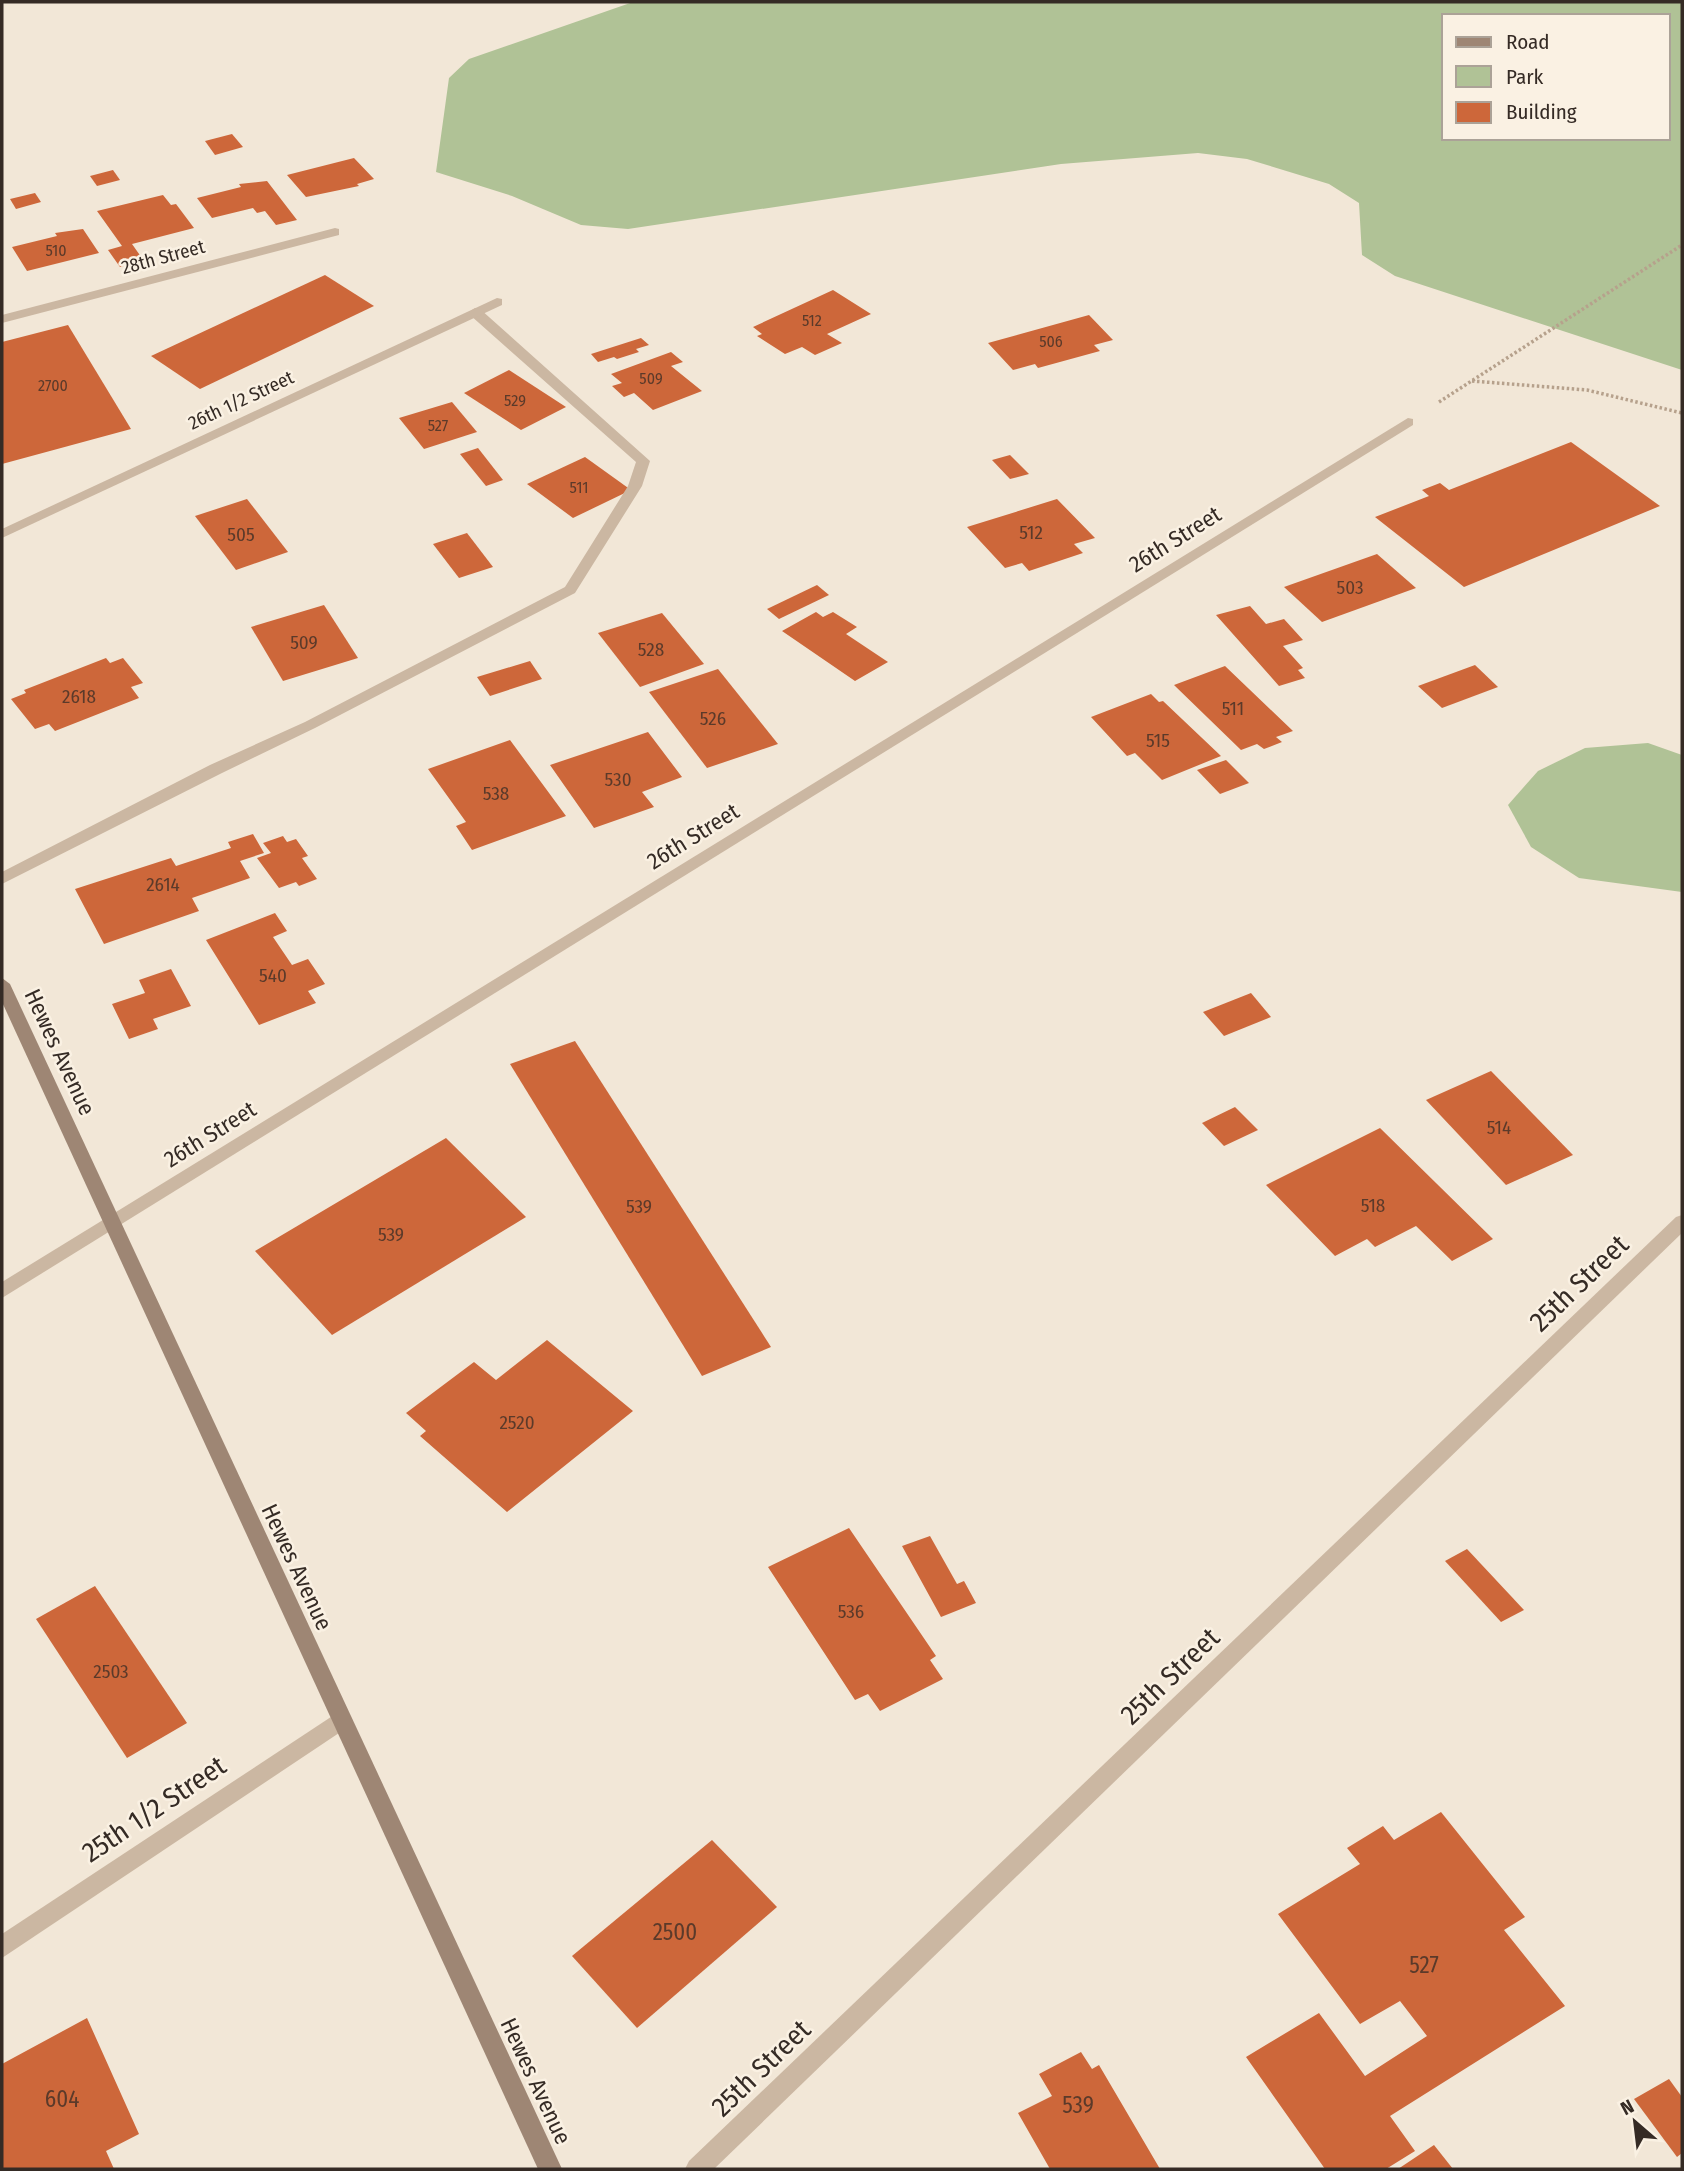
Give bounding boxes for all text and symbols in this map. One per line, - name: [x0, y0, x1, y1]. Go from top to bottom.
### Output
- legend: [1442, 14, 1670, 140]
- text: Road: [1506, 29, 1550, 55]
- text: Park: [1506, 64, 1544, 90]
- text: Building: [1506, 99, 1577, 125]
- street label: 28th Street: [119, 235, 208, 279]
- house number: 510: [45, 241, 67, 260]
- house number: 512: [802, 311, 822, 330]
- house number: 506: [1039, 332, 1063, 351]
- street label: 26th 1/2 Street: [185, 365, 298, 434]
- house number: 509: [639, 369, 663, 388]
- house number: 2700: [38, 376, 68, 395]
- house number: 529: [504, 391, 526, 410]
- house number: 527: [428, 416, 449, 435]
- house number: 511: [570, 478, 588, 497]
- street label: 26th Street: [1124, 500, 1227, 578]
- house number: 512: [1019, 521, 1043, 544]
- house number: 505: [227, 523, 255, 546]
- house number: 503: [1337, 576, 1364, 599]
- house number: 509: [290, 631, 318, 654]
- house number: 528: [638, 638, 664, 661]
- house number: 2618: [62, 685, 96, 708]
- house number: 511: [1222, 697, 1244, 720]
- house number: 526: [700, 707, 726, 730]
- house number: 515: [1146, 729, 1170, 752]
- house number: 530: [604, 768, 632, 791]
- house number: 538: [483, 782, 509, 805]
- street label: 26th Street: [642, 797, 745, 875]
- house number: 2614: [146, 873, 180, 896]
- house number: 540: [259, 964, 287, 987]
- street label: Hewes Avenue: [19, 984, 101, 1120]
- street label: 26th Street: [159, 1095, 262, 1173]
- house number: 514: [1487, 1116, 1511, 1139]
- house number: 518: [1361, 1194, 1385, 1217]
- house number: 539: [626, 1195, 652, 1218]
- house number: 539: [378, 1223, 404, 1246]
- street label: 25th Street: [1523, 1227, 1636, 1338]
- house number: 2520: [499, 1411, 535, 1434]
- street label: Hewes Avenue: [256, 1499, 338, 1635]
- house number: 536: [838, 1600, 864, 1623]
- street label: 25th Street: [1114, 1620, 1227, 1731]
- house number: 2503: [93, 1660, 129, 1683]
- street label: 25th 1/2 Street: [76, 1748, 233, 1869]
- house number: 2500: [653, 1918, 697, 1946]
- house number: 527: [1409, 1951, 1439, 1979]
- street label: 25th Street: [705, 2012, 818, 2123]
- street label: Hewes Avenue: [495, 2013, 577, 2149]
- house number: 604: [45, 2085, 79, 2113]
- north arrow: [1600, 2087, 1670, 2157]
- house number: 539: [1062, 2091, 1094, 2119]
- text: N: [1617, 2095, 1638, 2120]

